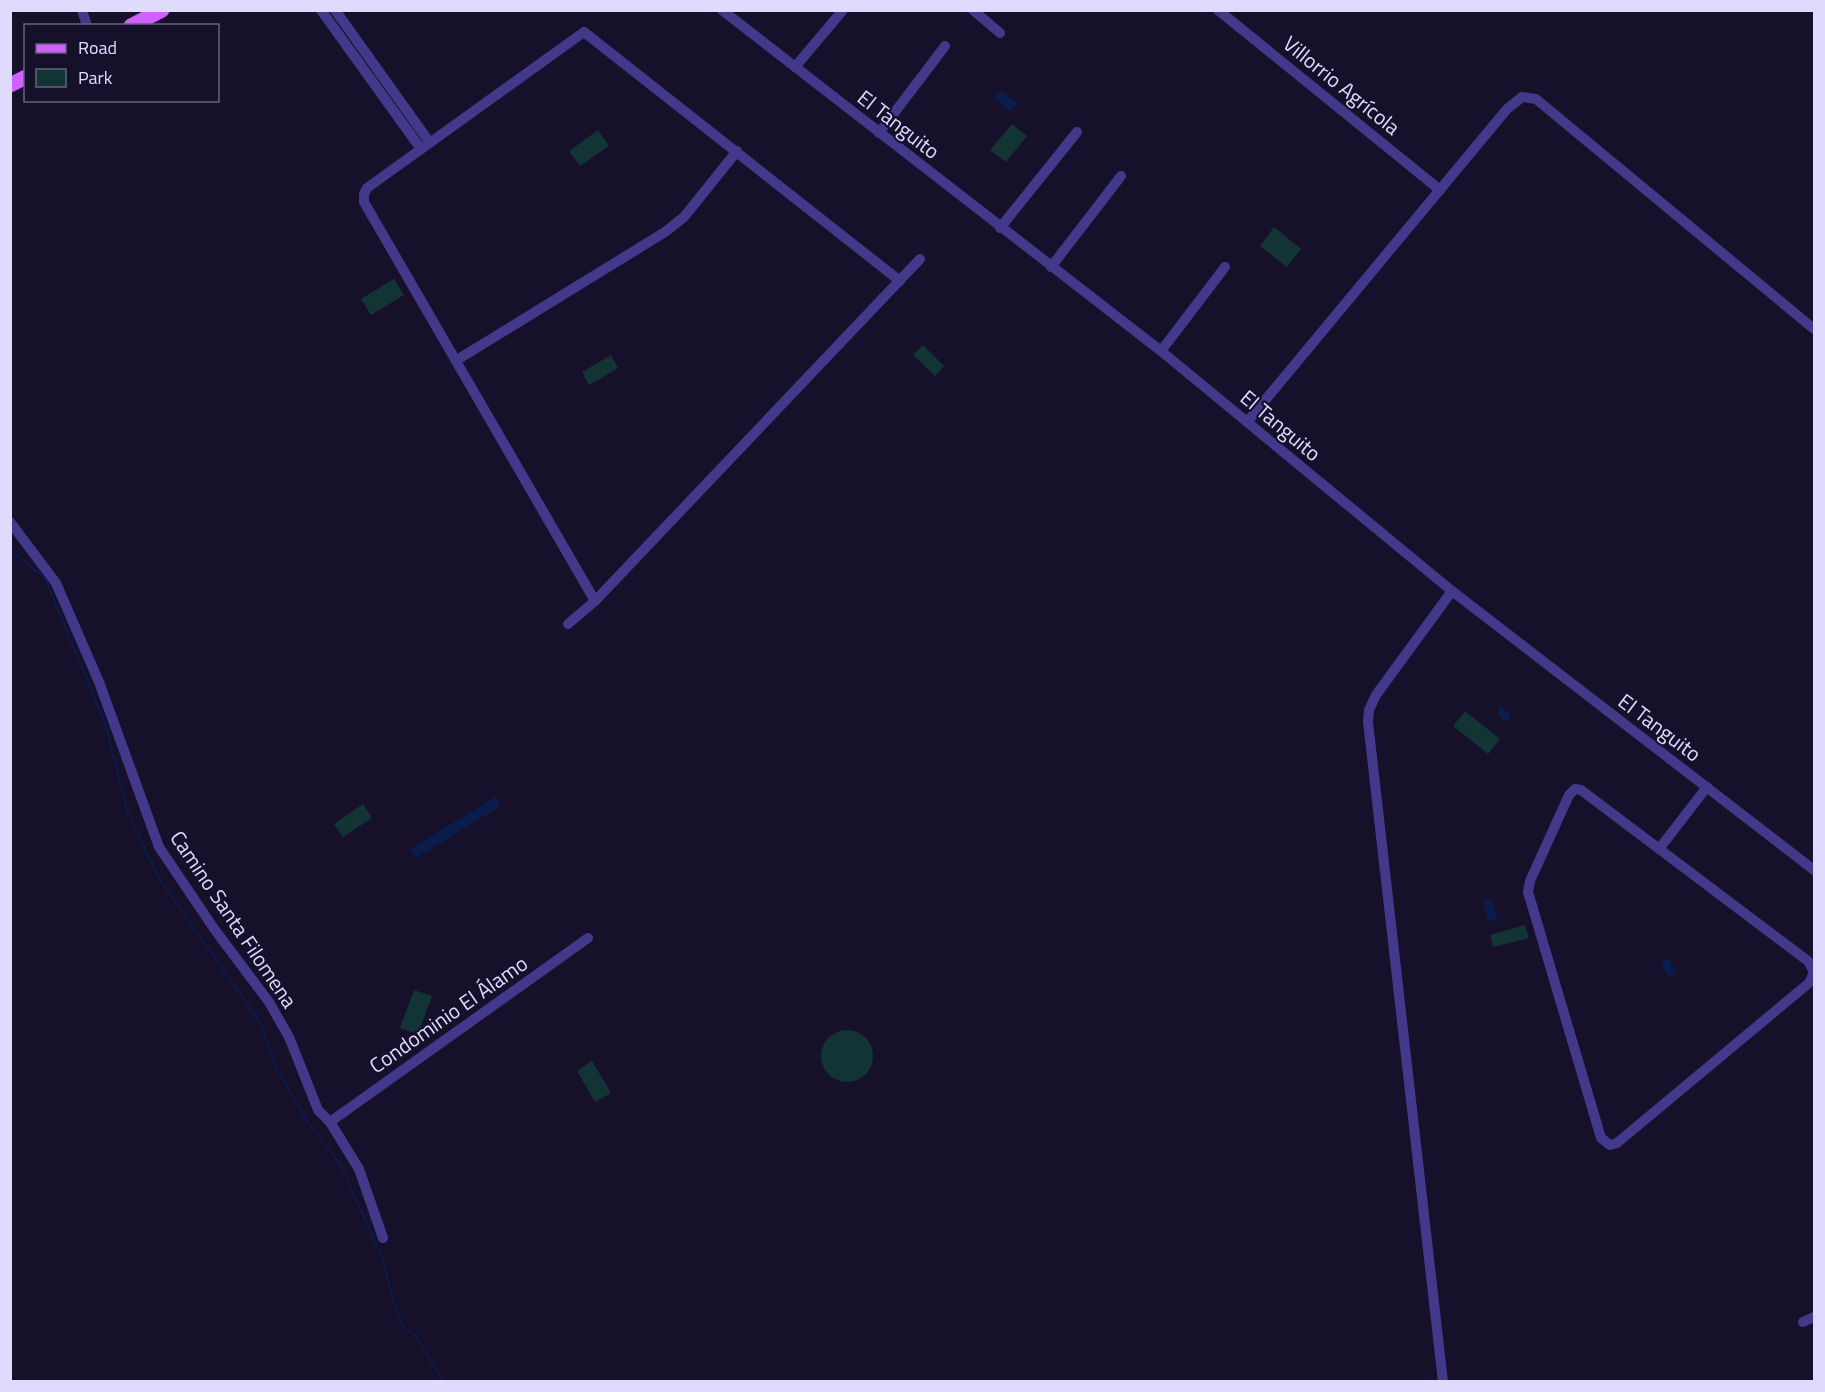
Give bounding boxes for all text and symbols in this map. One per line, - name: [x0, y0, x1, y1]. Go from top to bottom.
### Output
- legend: [24, 24, 219, 102]
- street label: Villorrio Agrícola: [1276, 28, 1408, 143]
- text: Road: [78, 34, 117, 61]
- text: Park: [78, 64, 113, 91]
- street label: El Tanguito: [851, 82, 947, 166]
- street label: El Tanguito: [1234, 382, 1328, 468]
- street label: El Tanguito: [1612, 685, 1708, 769]
- street label: Camino Santa Filomena: [163, 824, 306, 1015]
- street label: Condominio El Álamo: [362, 947, 534, 1081]

